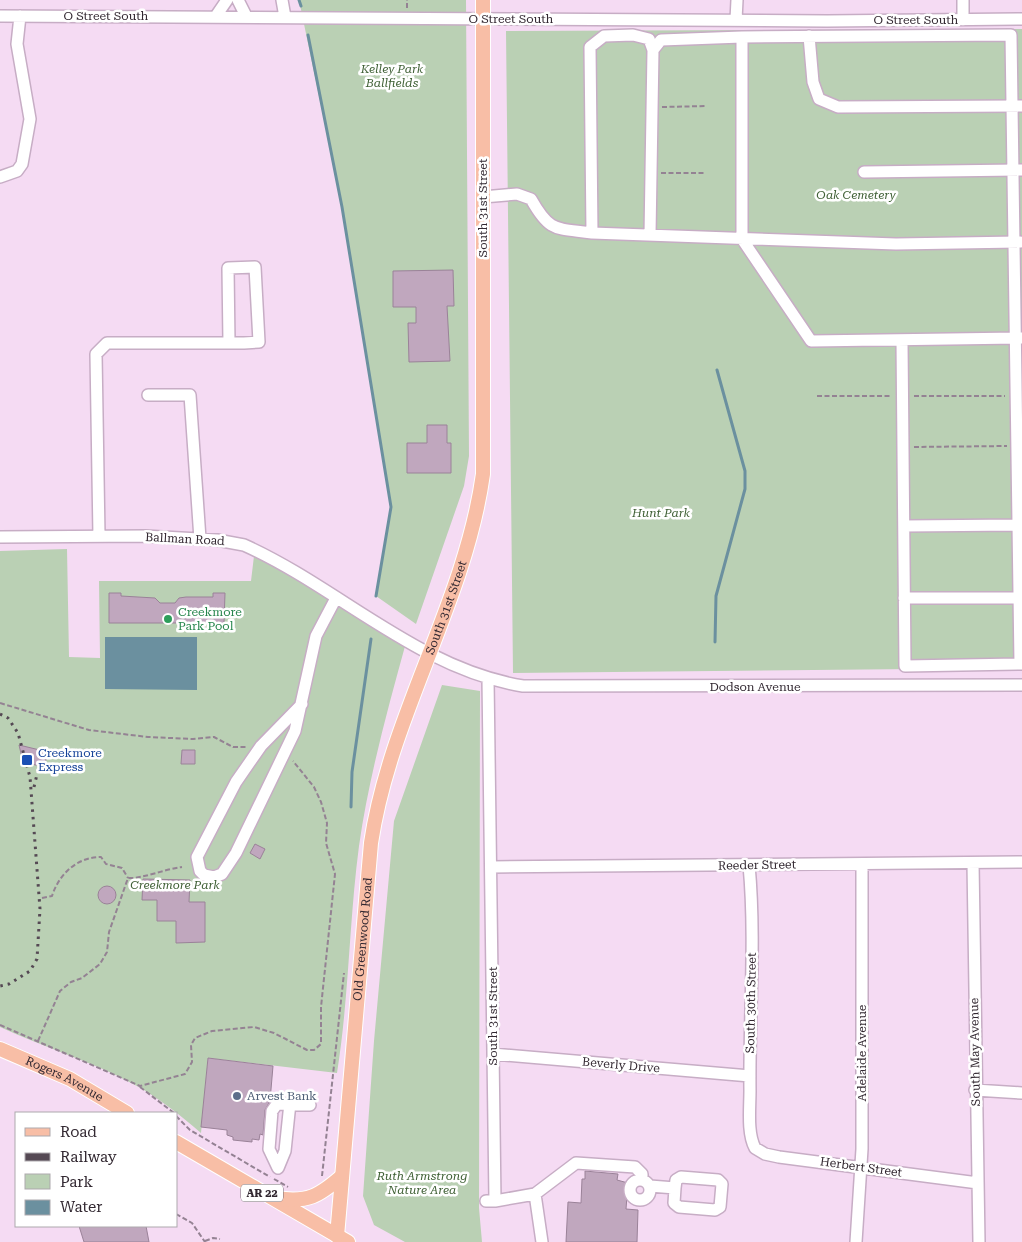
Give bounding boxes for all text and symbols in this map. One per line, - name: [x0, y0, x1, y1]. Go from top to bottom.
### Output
- street label: O Street South: [64, 9, 149, 23]
- street label: O Street South: [469, 12, 554, 26]
- street label: O Street South: [874, 13, 959, 27]
- park label: Kelley Park Ballfields: [360, 62, 424, 90]
- street label: South 31st Street: [476, 158, 490, 257]
- park label: Oak Cemetery: [816, 188, 896, 202]
- park label: Hunt Park: [631, 506, 691, 520]
- street label: Ballman Road: [145, 530, 225, 548]
- street label: South 31st Street: [423, 558, 470, 657]
- place label: Creekmore Park Pool: [178, 605, 242, 633]
- marker: Creekmore Park Pool: [162, 613, 174, 625]
- street label: Dodson Avenue: [709, 680, 801, 694]
- place label: Creekmore Express: [38, 746, 102, 774]
- marker: Creekmore Express: [20, 753, 34, 767]
- street label: Reeder Street: [718, 857, 797, 873]
- street label: Old Greenwood Road: [350, 877, 375, 1001]
- park label: Creekmore Park: [130, 878, 220, 892]
- street label: South 30th Street: [743, 952, 759, 1054]
- street label: South 31st Street: [486, 966, 500, 1065]
- street label: South May Avenue: [967, 997, 983, 1106]
- street label: Adelaide Avenue: [855, 1004, 869, 1101]
- street label: Rogers Avenue: [23, 1054, 106, 1104]
- street label: Beverly Drive: [582, 1055, 661, 1075]
- place label: Arvest Bank: [247, 1089, 317, 1103]
- marker: Arvest Bank: [231, 1090, 243, 1102]
- legend: [15, 1112, 178, 1227]
- text: Road: [60, 1123, 97, 1141]
- text: Railway: [60, 1148, 117, 1166]
- street label: Herbert Street: [819, 1154, 903, 1180]
- park label: Ruth Armstrong Nature Area: [376, 1169, 467, 1197]
- text: Park: [60, 1173, 94, 1191]
- road number: AR 22: [241, 1184, 283, 1202]
- text: Water: [60, 1198, 102, 1216]

